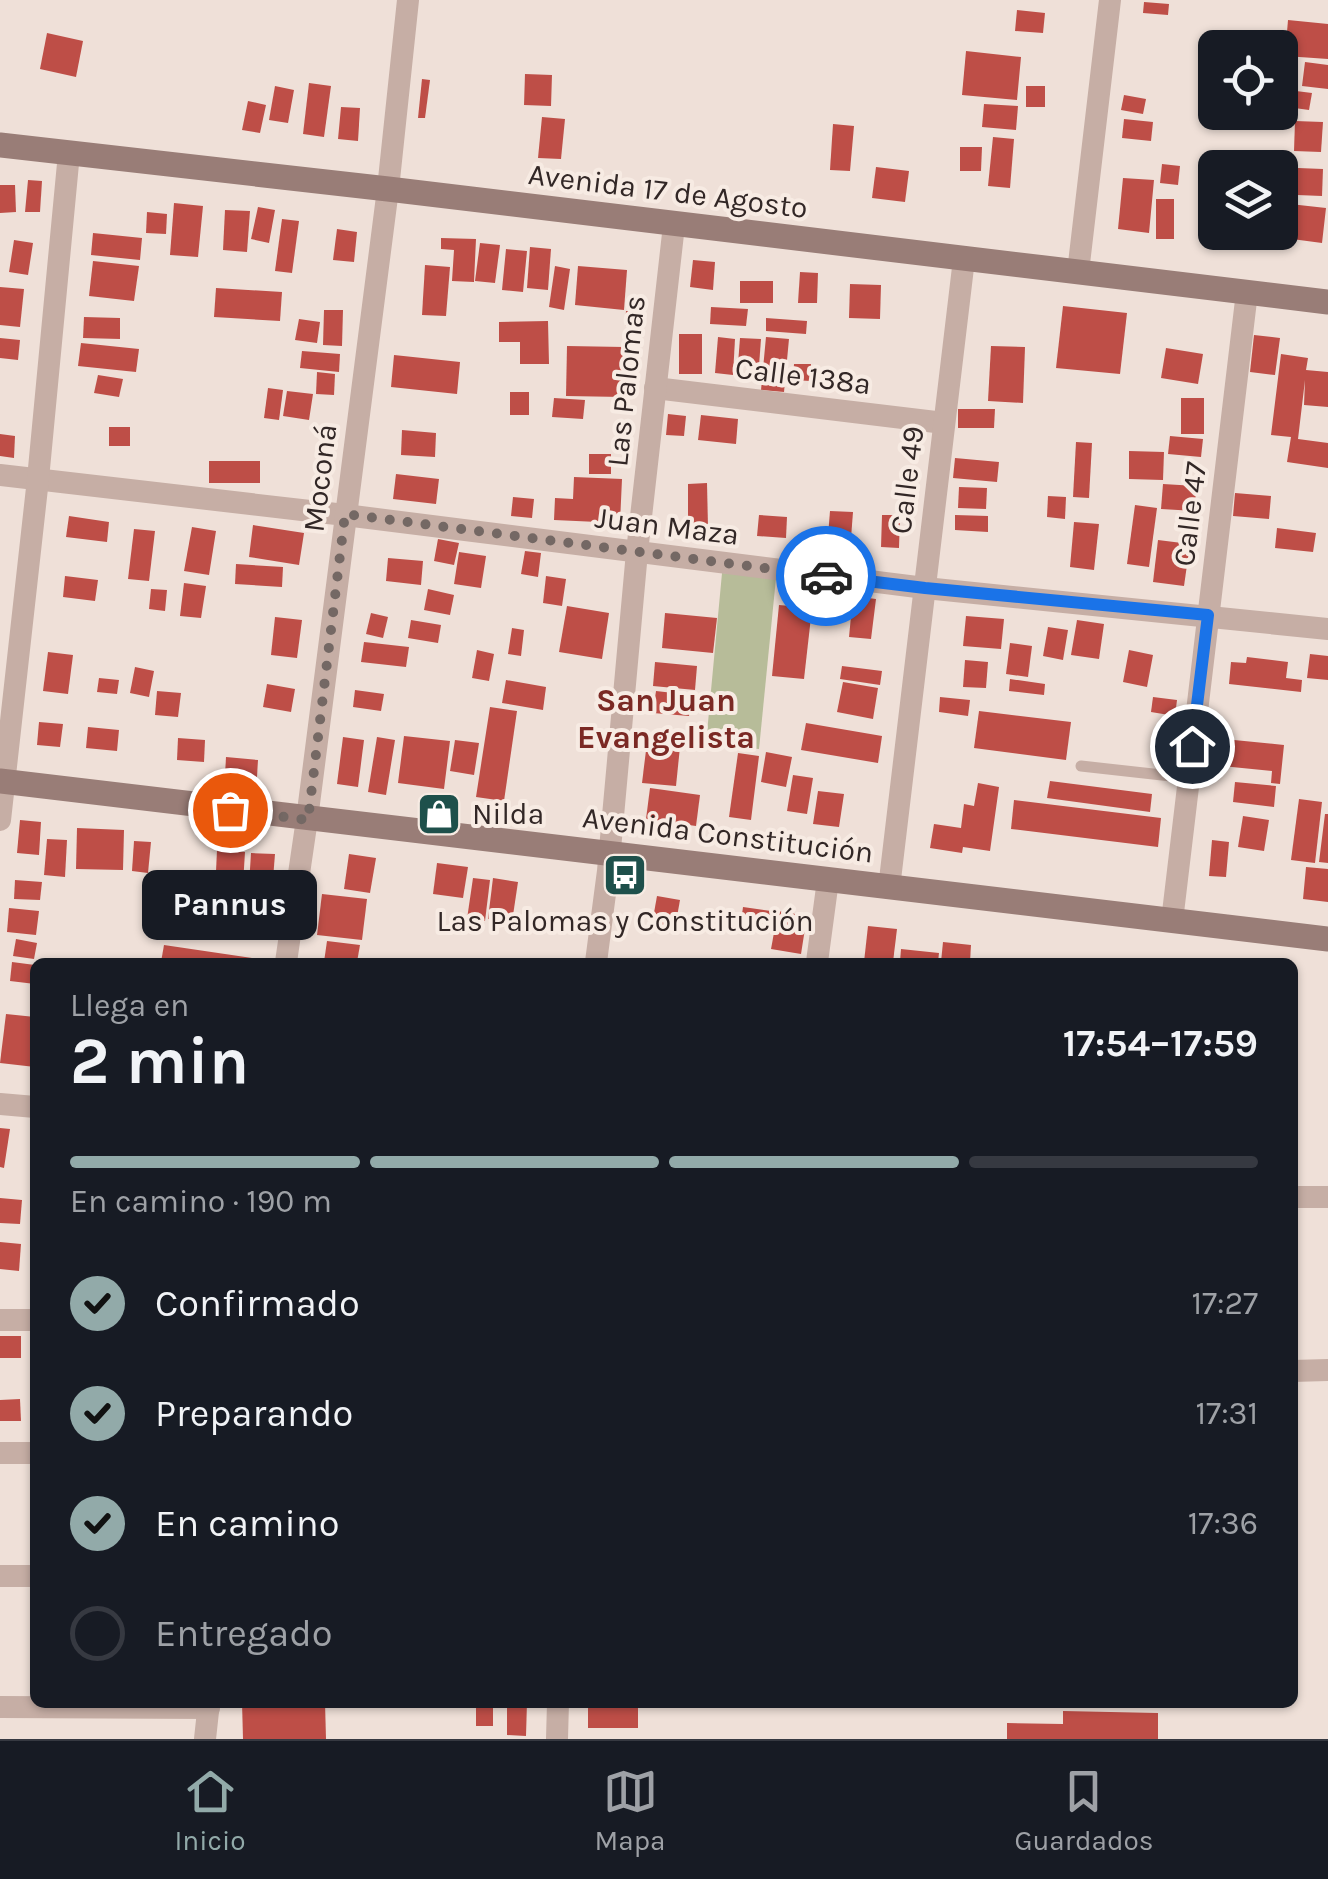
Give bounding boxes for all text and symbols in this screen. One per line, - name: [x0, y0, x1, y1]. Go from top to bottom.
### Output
- map controls: [1198, 30, 1298, 250]
- button: locate: [1198, 30, 1298, 130]
- button: layers: [1198, 150, 1298, 250]
- street label: Avenida 17 de Agosto: [526, 156, 810, 226]
- street label: Las Palomas: [599, 294, 653, 468]
- street label: Calle 138a: [733, 350, 873, 402]
- street label: Moconá: [296, 422, 344, 534]
- street label: Calle 49: [883, 424, 931, 536]
- street label: Calle 47: [1166, 460, 1214, 568]
- street label: Juan Maza: [593, 499, 741, 553]
- courier: [776, 526, 876, 626]
- icon: car: [799, 549, 854, 604]
- district label: San Juan Evangelista: [577, 682, 755, 756]
- pin: [1150, 704, 1235, 789]
- icon: home: [1165, 719, 1220, 774]
- pin: [188, 768, 273, 853]
- icon: bag: [203, 783, 258, 838]
- shop icon: Nilda: [416, 791, 462, 837]
- place label: Nilda: [472, 796, 544, 832]
- street label: Avenida Constitución: [581, 799, 875, 871]
- bus stop icon: Las Palomas y Constitución: [602, 852, 648, 898]
- callout: Pannus: [142, 870, 318, 940]
- text: Pannus: [172, 886, 287, 923]
- place label: Las Palomas y Constitución: [436, 903, 814, 939]
- text: Llega en: [70, 987, 189, 1024]
- text: 17:54–17:59: [1063, 1021, 1258, 1066]
- text: 2 min: [70, 1023, 249, 1099]
- text: En camino · 190 m: [70, 1183, 332, 1220]
- icon: check: [70, 1276, 125, 1331]
- text: Confirmado: [155, 1281, 360, 1326]
- text: 17:27: [1191, 1285, 1258, 1322]
- icon: check: [70, 1386, 125, 1441]
- text: Preparando: [155, 1391, 353, 1436]
- text: 17:31: [1196, 1395, 1258, 1432]
- icon: check: [70, 1496, 125, 1551]
- text: En camino: [155, 1501, 339, 1546]
- text: 17:36: [1188, 1505, 1258, 1542]
- text: Entregado: [155, 1611, 332, 1656]
- tab: Inicio: [174, 1764, 246, 1857]
- tab: Mapa: [595, 1764, 665, 1857]
- tab: Guardados: [1014, 1764, 1154, 1857]

